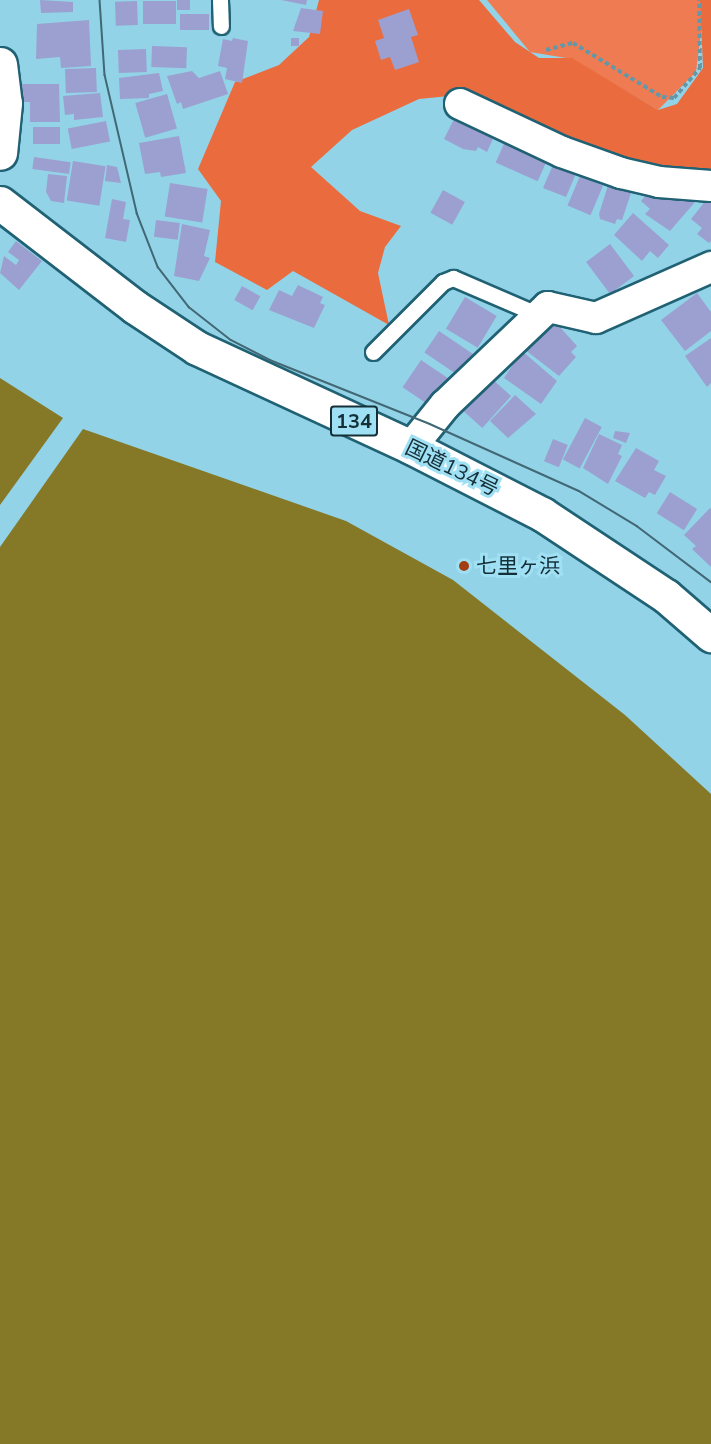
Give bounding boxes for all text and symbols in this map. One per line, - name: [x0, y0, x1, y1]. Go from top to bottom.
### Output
- road number: 134: [330, 404, 378, 438]
- street label: 国道134号: [401, 435, 503, 501]
- place label: 七里ヶ浜: [476, 553, 560, 579]
- marker: 七里ヶ浜: [457, 559, 471, 573]

